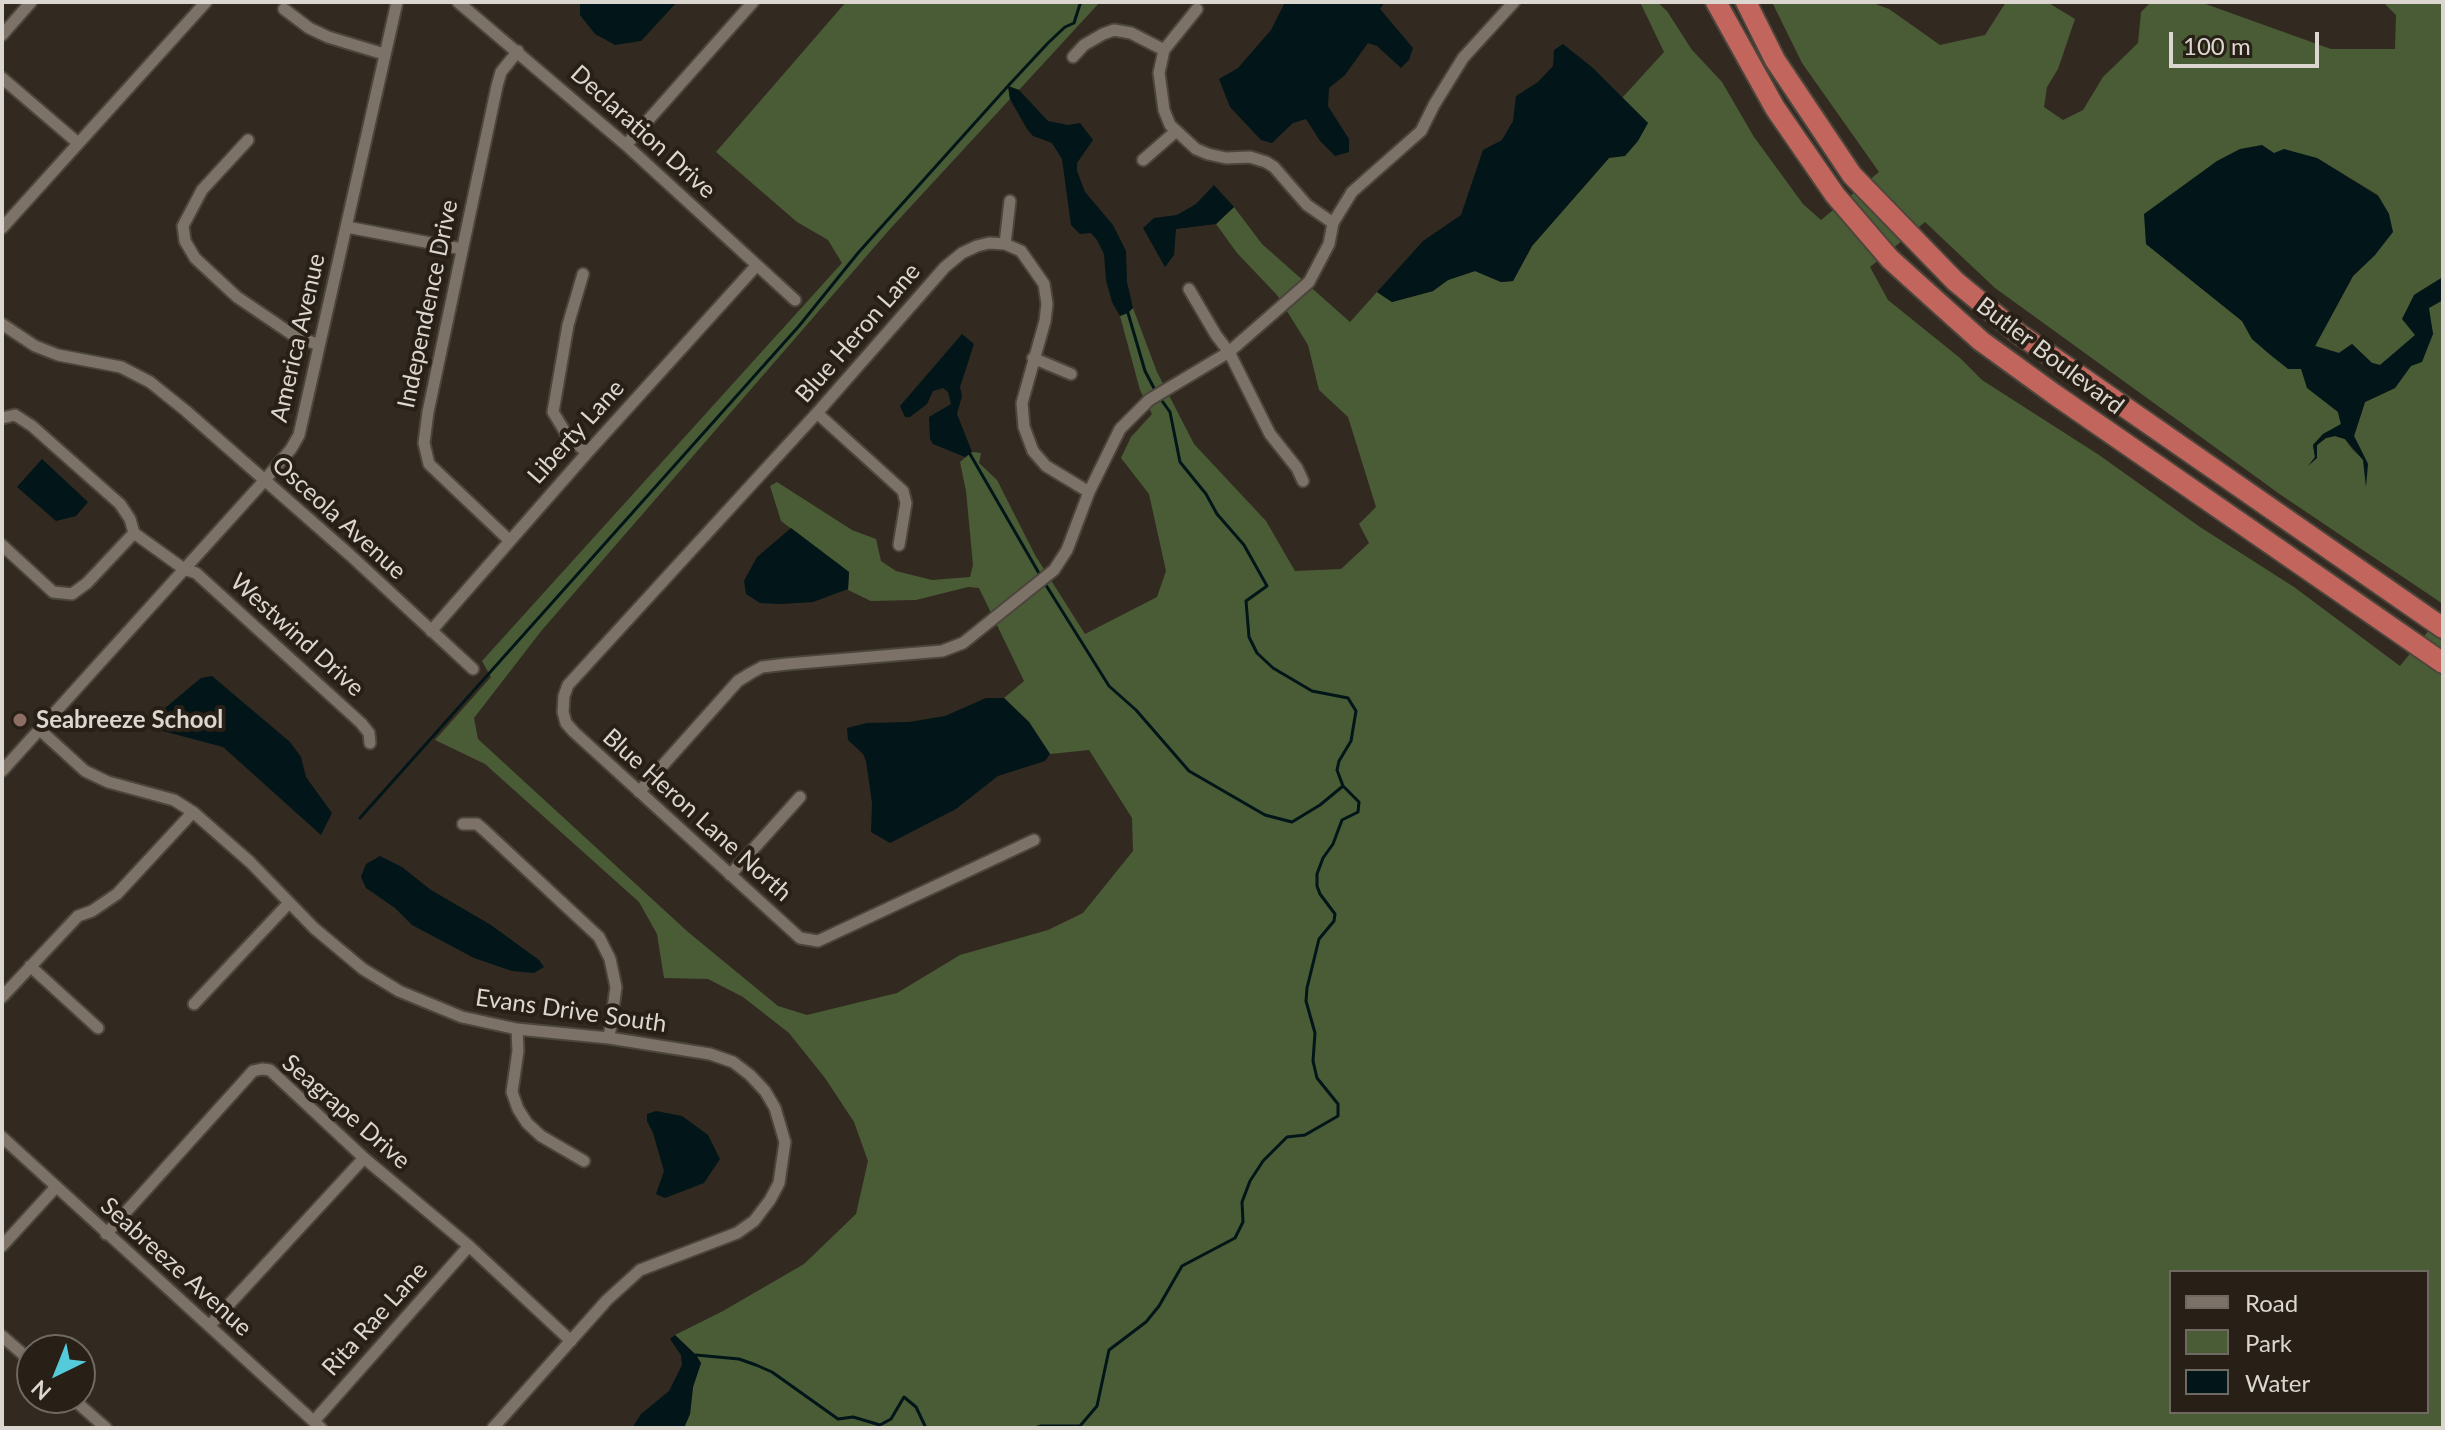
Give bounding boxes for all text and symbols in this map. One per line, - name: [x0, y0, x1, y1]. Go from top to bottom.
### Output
- scale bar: [2173, 16, 2323, 66]
- text: 100 m: [2183, 31, 2251, 60]
- street label: Declaration Drive: [565, 59, 721, 205]
- street label: Independence Drive: [392, 197, 464, 411]
- street label: America Avenue: [265, 251, 331, 425]
- street label: Blue Heron Lane: [790, 257, 926, 409]
- street label: Butler Boulevard: [1971, 291, 2129, 421]
- street label: Liberty Lane: [522, 374, 630, 490]
- street label: Osceola Avenue: [266, 450, 412, 586]
- street label: Westwind Drive: [224, 567, 370, 703]
- place label: Seabreeze School: [36, 706, 223, 734]
- marker: Seabreeze School: [11, 711, 29, 729]
- street label: Blue Heron Lane North: [597, 723, 797, 907]
- street label: Evans Drive South: [474, 983, 668, 1039]
- street label: Seagrape Drive: [276, 1049, 416, 1175]
- street label: Seabreeze Avenue: [94, 1192, 258, 1342]
- street label: Rita Rae Lane: [316, 1256, 434, 1382]
- legend: [2169, 1270, 2429, 1414]
- text: Road: [2245, 1288, 2298, 1317]
- text: Park: [2245, 1328, 2292, 1357]
- north arrow: [16, 1334, 96, 1414]
- text: Water: [2245, 1368, 2310, 1397]
- text: N: [25, 1375, 56, 1406]

